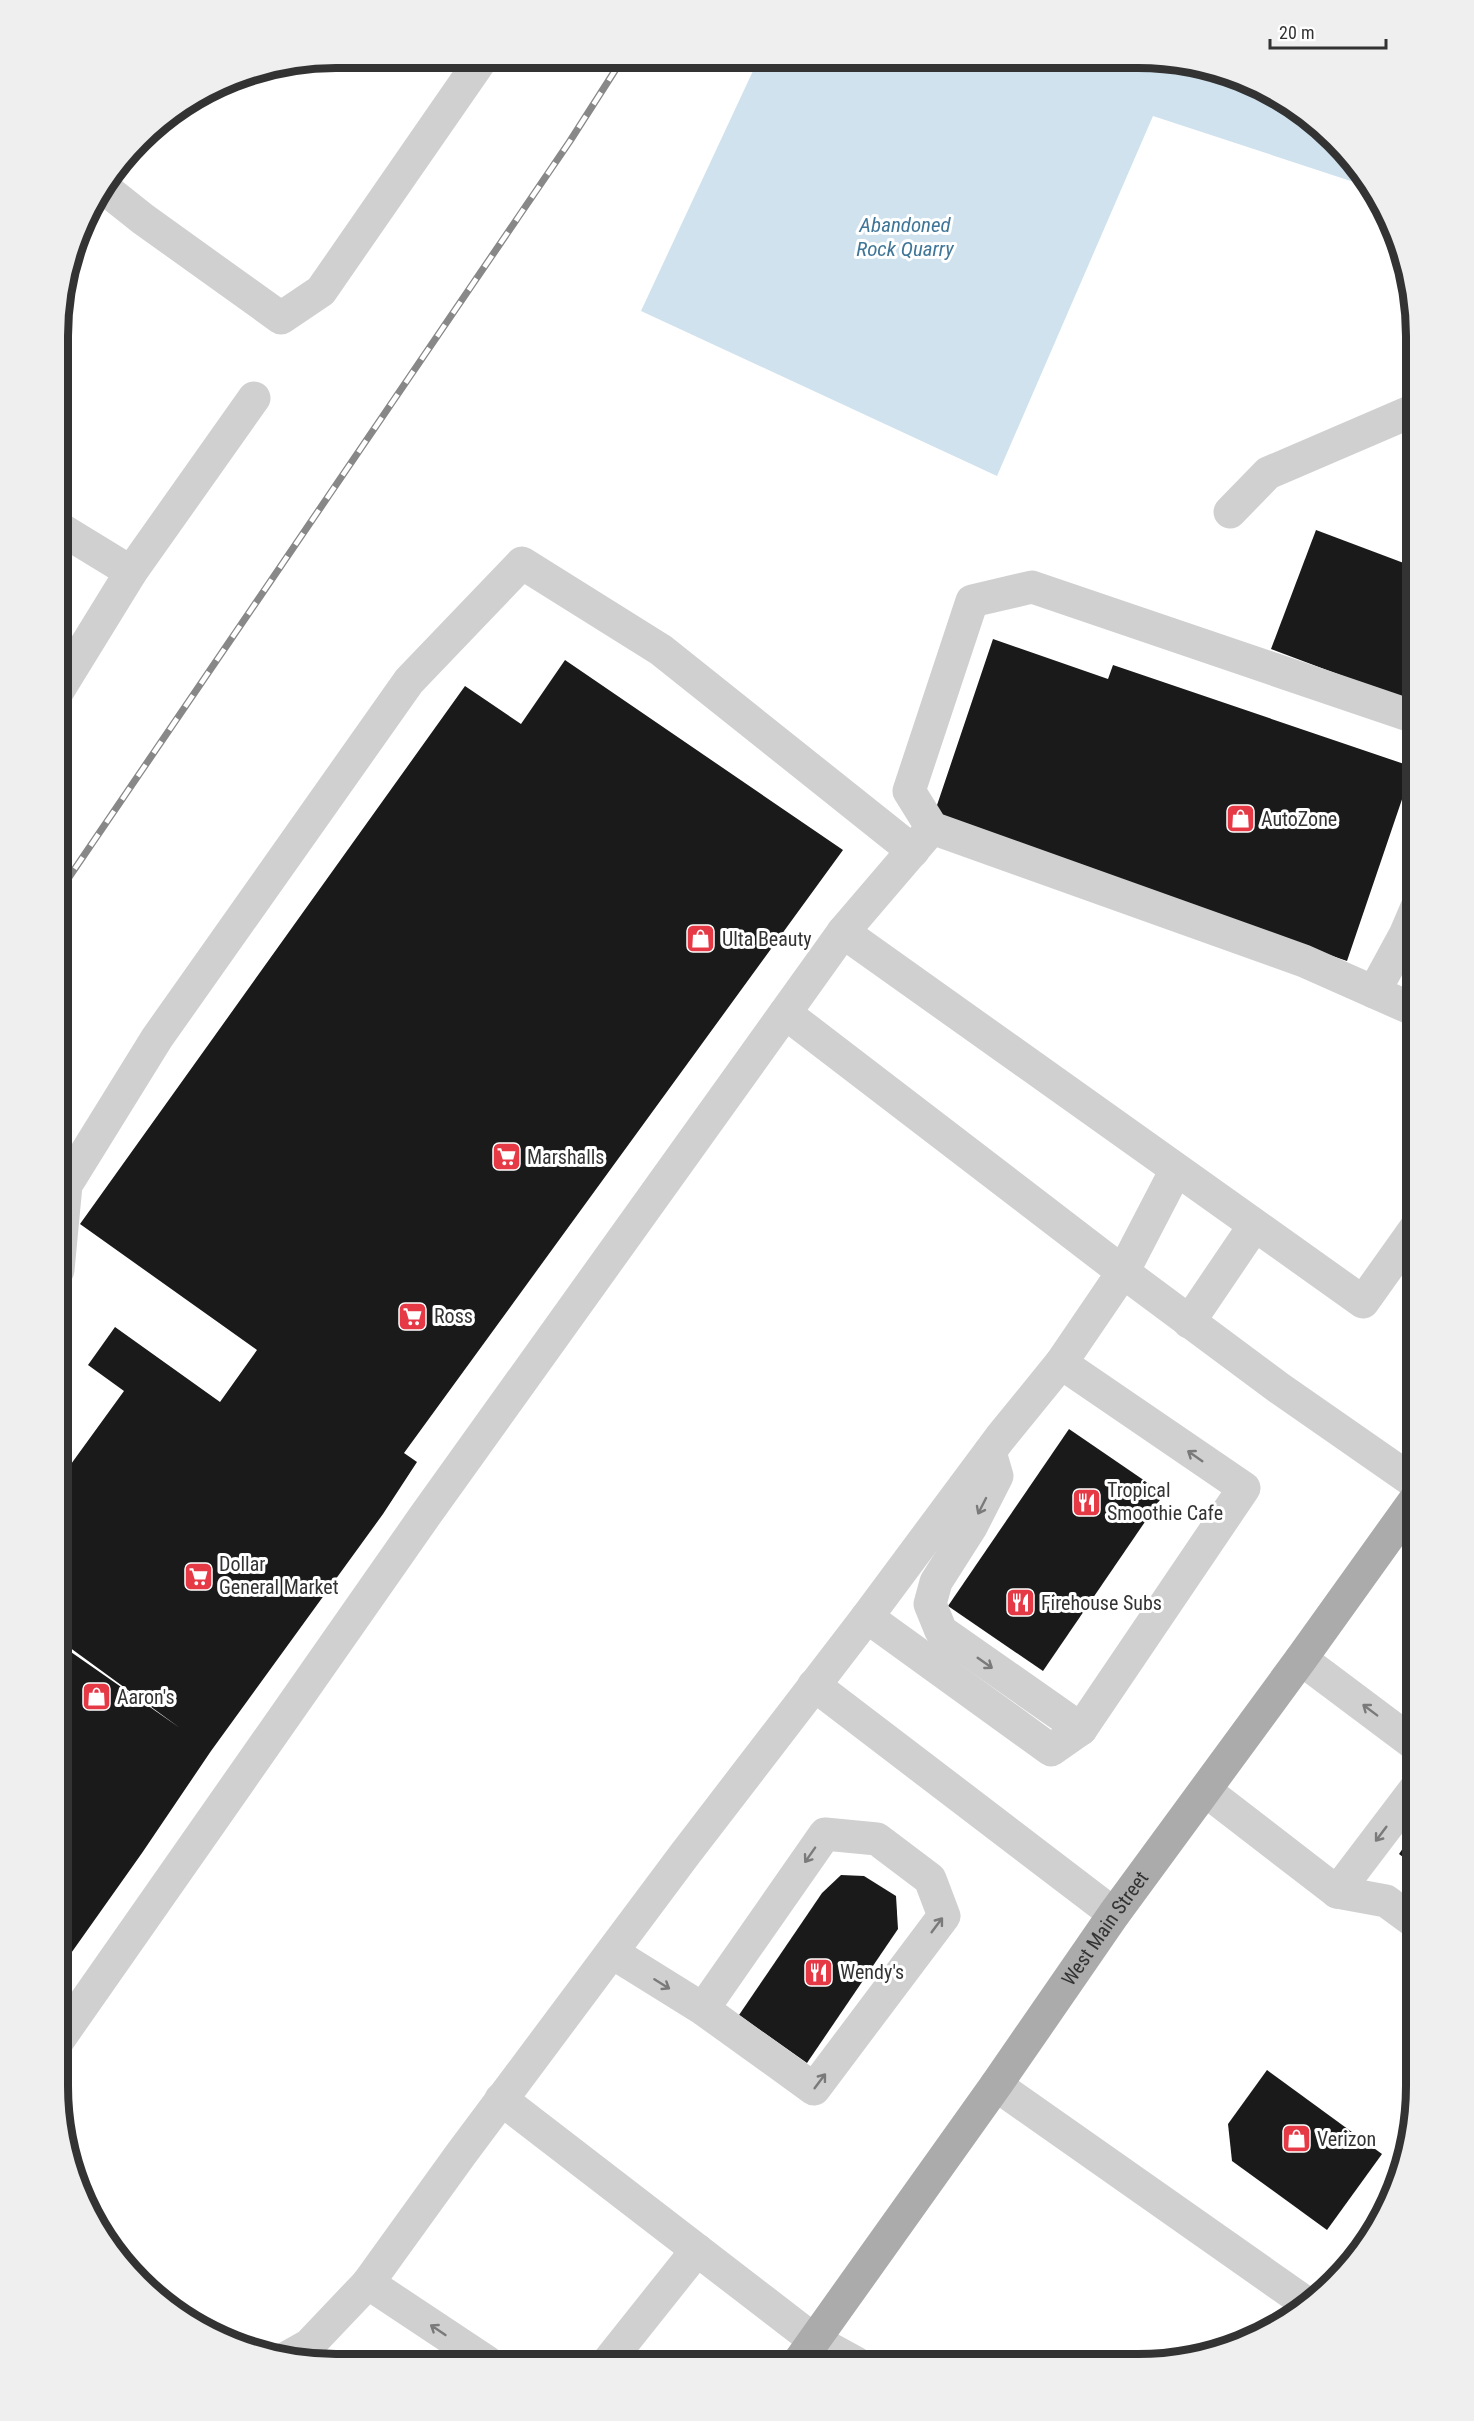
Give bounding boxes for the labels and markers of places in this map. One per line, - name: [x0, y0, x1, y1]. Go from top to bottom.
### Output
- shop icon: AutoZone: [1224, 803, 1256, 835]
- place label: AutoZone: [1261, 807, 1337, 831]
- shop icon: Ulta Beauty: [685, 923, 717, 955]
- place label: Ulta Beauty: [722, 927, 812, 951]
- supermarket icon: Marshalls: [490, 1141, 522, 1173]
- place label: Marshalls: [527, 1145, 604, 1169]
- supermarket icon: Ross: [397, 1300, 429, 1332]
- place label: Ross: [434, 1304, 473, 1328]
- place label: Tropical Smoothie Cafe: [1107, 1478, 1223, 1525]
- restaurant icon: Tropical Smoothie Cafe: [1070, 1486, 1102, 1518]
- place label: Dollar General Market: [219, 1552, 339, 1599]
- supermarket icon: Dollar General Market: [182, 1560, 214, 1592]
- restaurant icon: Firehouse Subs: [1004, 1587, 1036, 1619]
- place label: Firehouse Subs: [1041, 1591, 1162, 1615]
- shop icon: Aaron's: [80, 1681, 112, 1713]
- place label: Aaron's: [117, 1685, 175, 1709]
- restaurant icon: Wendy's: [803, 1956, 835, 1988]
- place label: Wendy's: [840, 1960, 904, 1984]
- shop icon: Verizon: [1280, 2123, 1312, 2155]
- place label: Verizon: [1317, 2127, 1376, 2151]

